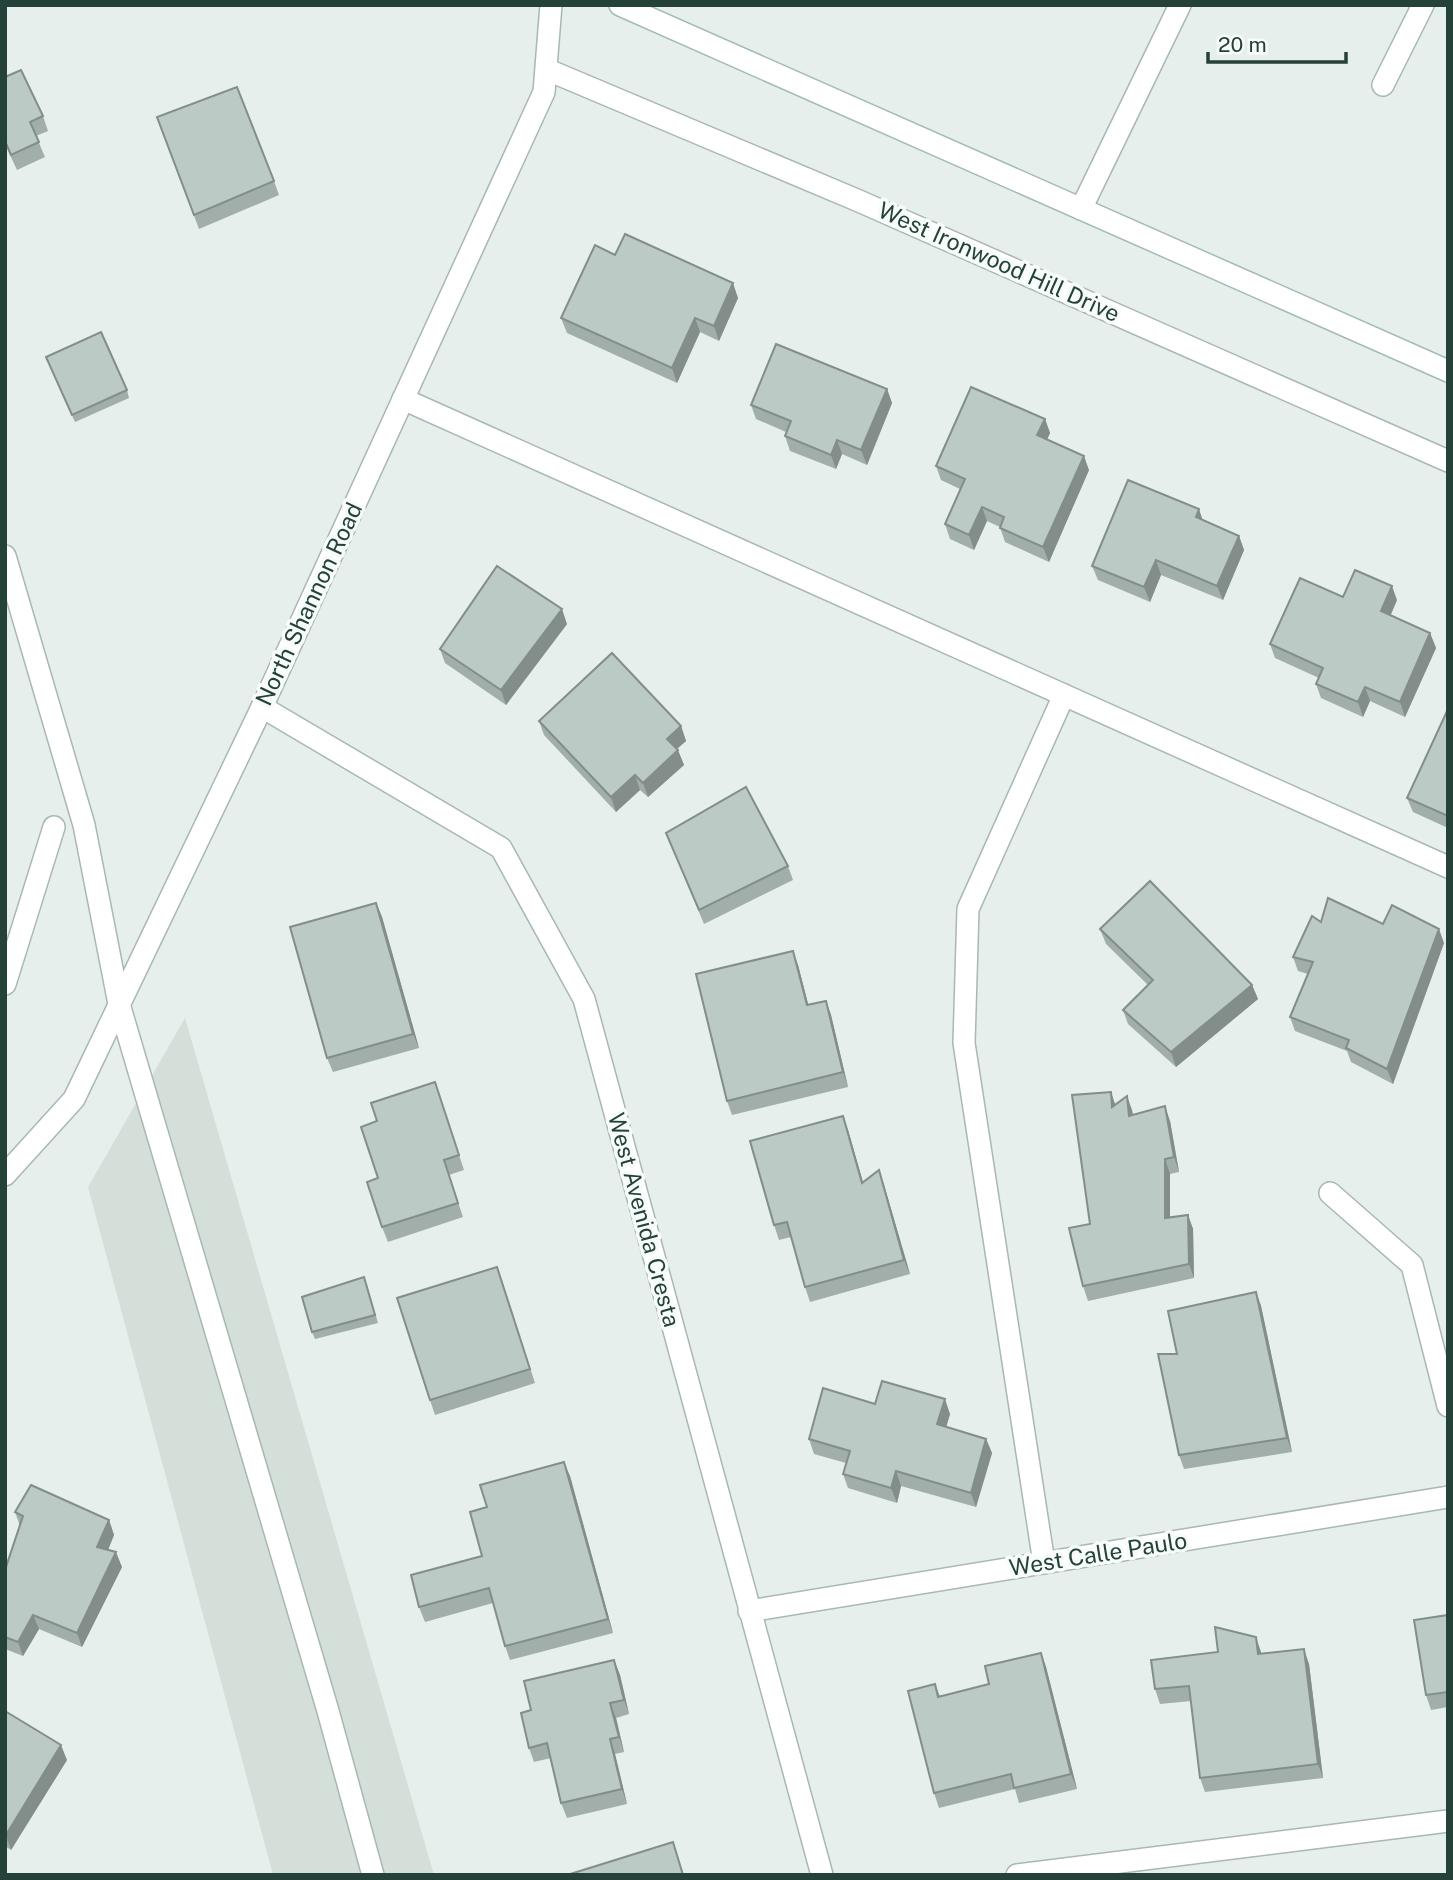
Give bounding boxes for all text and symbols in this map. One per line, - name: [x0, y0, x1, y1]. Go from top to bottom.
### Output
- scale bar: [1208, 21, 1346, 65]
- text: 20 m: [1218, 32, 1267, 57]
- street label: West Ironwood Hill Drive: [874, 196, 1124, 327]
- street label: North Shannon Road: [250, 498, 367, 710]
- street label: West Avenida Cresta: [603, 1110, 686, 1330]
- street label: West Calle Paulo: [1007, 1526, 1189, 1581]

